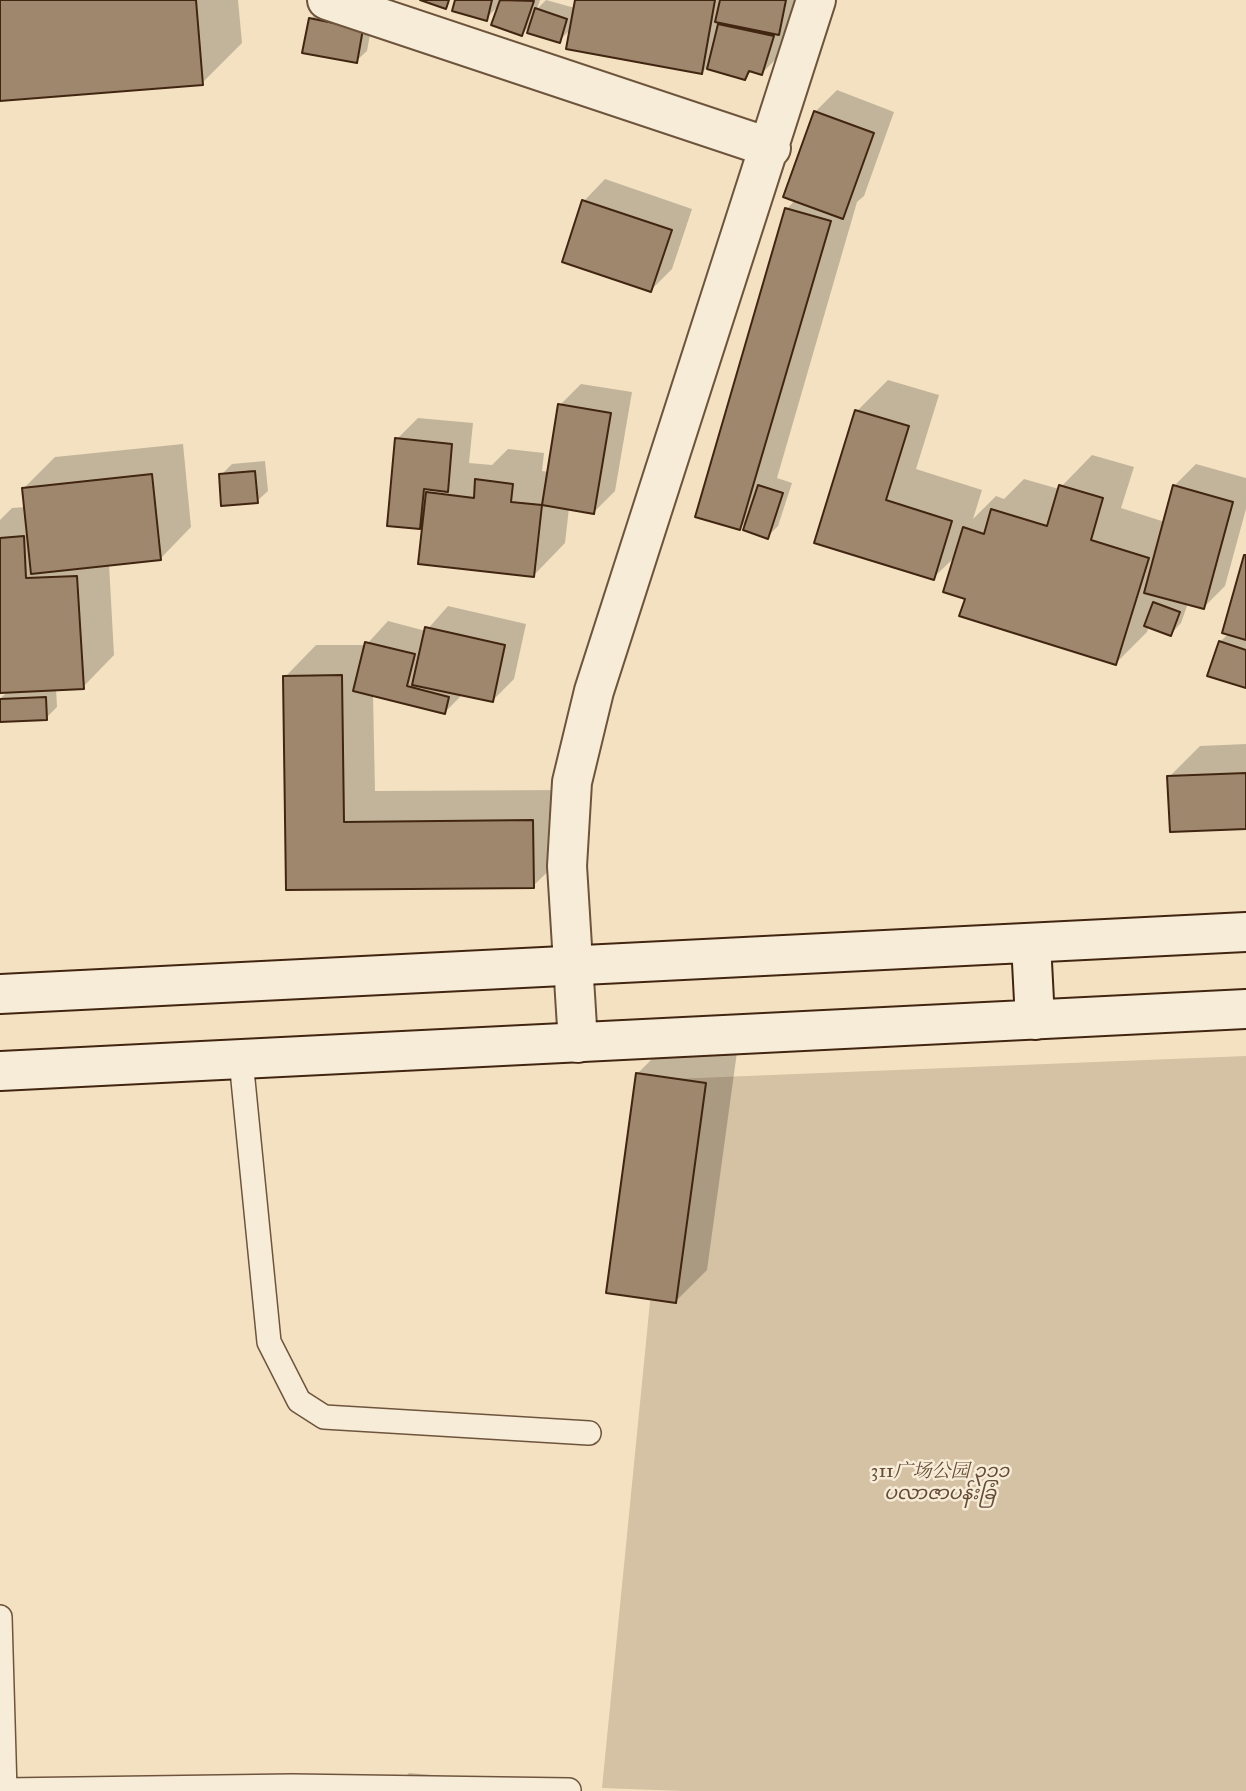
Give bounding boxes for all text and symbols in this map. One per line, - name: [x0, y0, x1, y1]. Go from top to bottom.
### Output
- park label: 311广场公园 ၃၁၁ ပလာဇာပန်းခြံ: [871, 1461, 1009, 1505]

